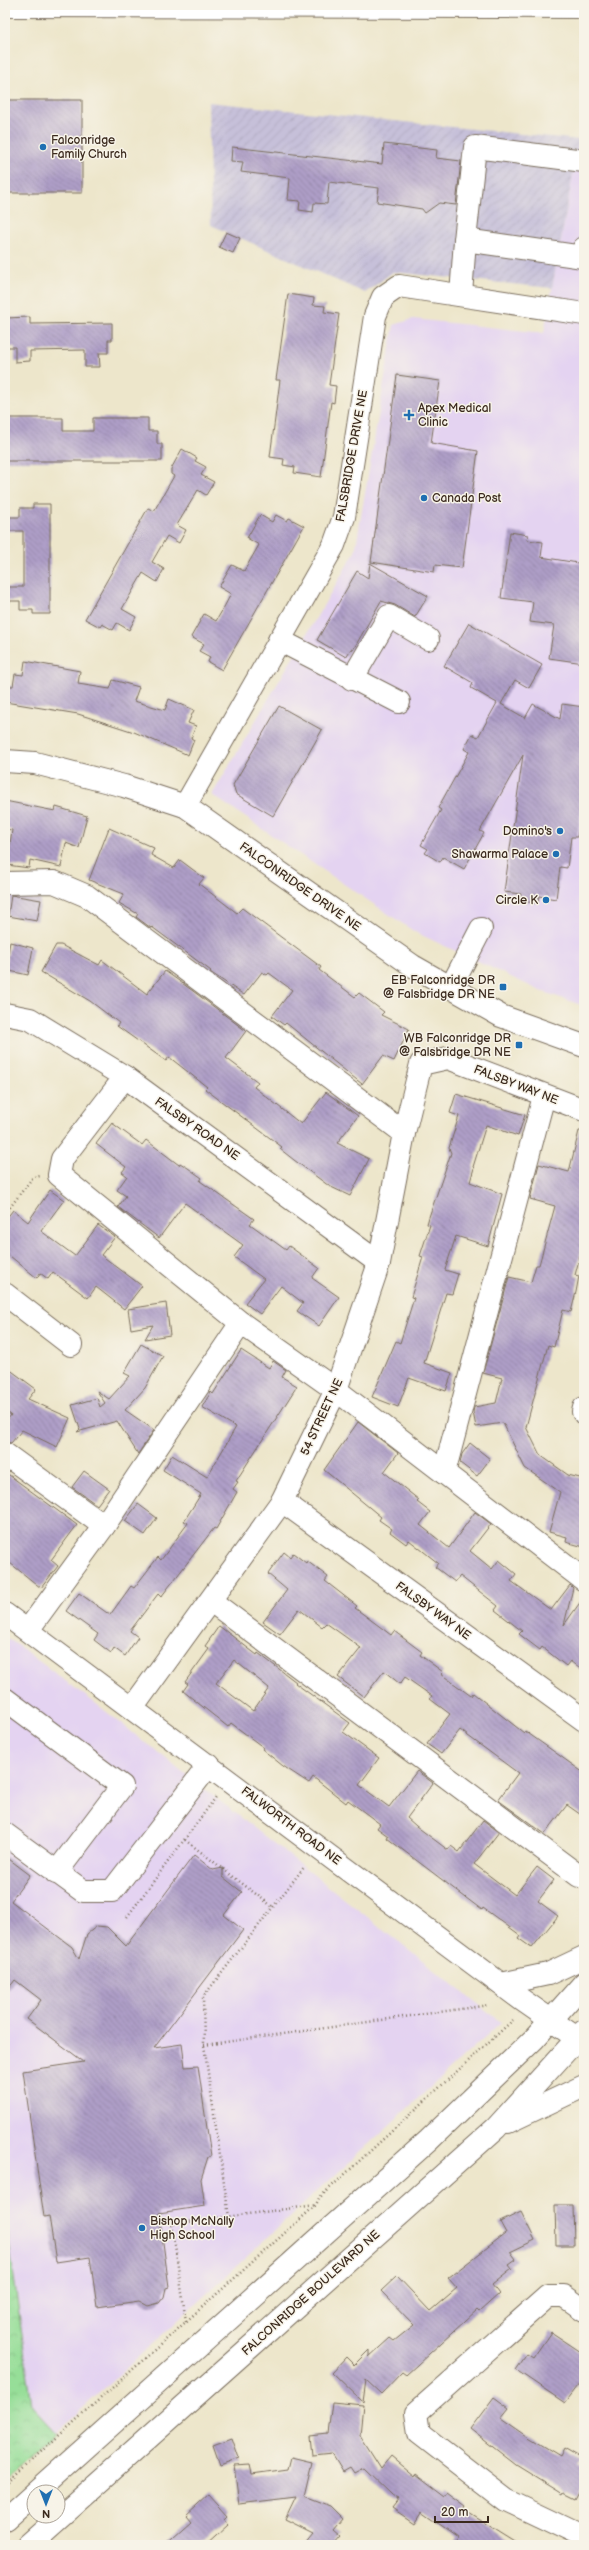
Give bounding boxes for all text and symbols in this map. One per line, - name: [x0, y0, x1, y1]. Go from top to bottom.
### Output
- place label: Falconridge Family Church: [51, 133, 127, 162]
- marker: Falconridge Family Church: [38, 142, 48, 152]
- street label: FALSBRIDGE DRIVE NE: [333, 389, 371, 523]
- place label: Apex Medical Clinic: [418, 401, 491, 430]
- marker: Apex Medical Clinic: [403, 409, 415, 421]
- place label: Canada Post: [432, 491, 502, 506]
- marker: Canada Post: [419, 493, 429, 503]
- place label: Domino's: [503, 824, 552, 839]
- marker: Domino's: [555, 826, 565, 836]
- street label: FALCONRIDGE DRIVE NE: [236, 839, 364, 935]
- place label: Shawarma Palace: [452, 847, 548, 862]
- marker: Shawarma Palace: [551, 849, 561, 859]
- place label: Circle K: [495, 893, 538, 908]
- marker: Circle K: [541, 895, 551, 905]
- place label: EB Falconridge DR @ Falsbridge DR NE: [383, 973, 495, 1002]
- marker: EB Falconridge DR @ Falsbridge DR NE: [498, 982, 508, 992]
- place label: WB Falconridge DR @ Falsbridge DR NE: [399, 1031, 511, 1060]
- marker: WB Falconridge DR @ Falsbridge DR NE: [514, 1040, 524, 1050]
- street label: FALSBY WAY NE: [472, 1062, 561, 1108]
- street label: FALSBY ROAD NE: [152, 1094, 242, 1164]
- street label: 54 STREET NE: [298, 1376, 346, 1458]
- street label: FALSBY WAY NE: [392, 1579, 474, 1643]
- street label: FALWORTH ROAD NE: [238, 1784, 344, 1869]
- place label: Bishop McNally High School: [150, 2214, 235, 2243]
- marker: Bishop McNally High School: [137, 2223, 147, 2233]
- street label: FALCONRIDGE BOULEVARD NE: [239, 2227, 383, 2359]
- north arrow: [26, 2484, 66, 2524]
- scale bar: [435, 2498, 488, 2524]
- text: 20 m: [441, 2505, 468, 2520]
- text: N: [42, 2507, 50, 2520]

